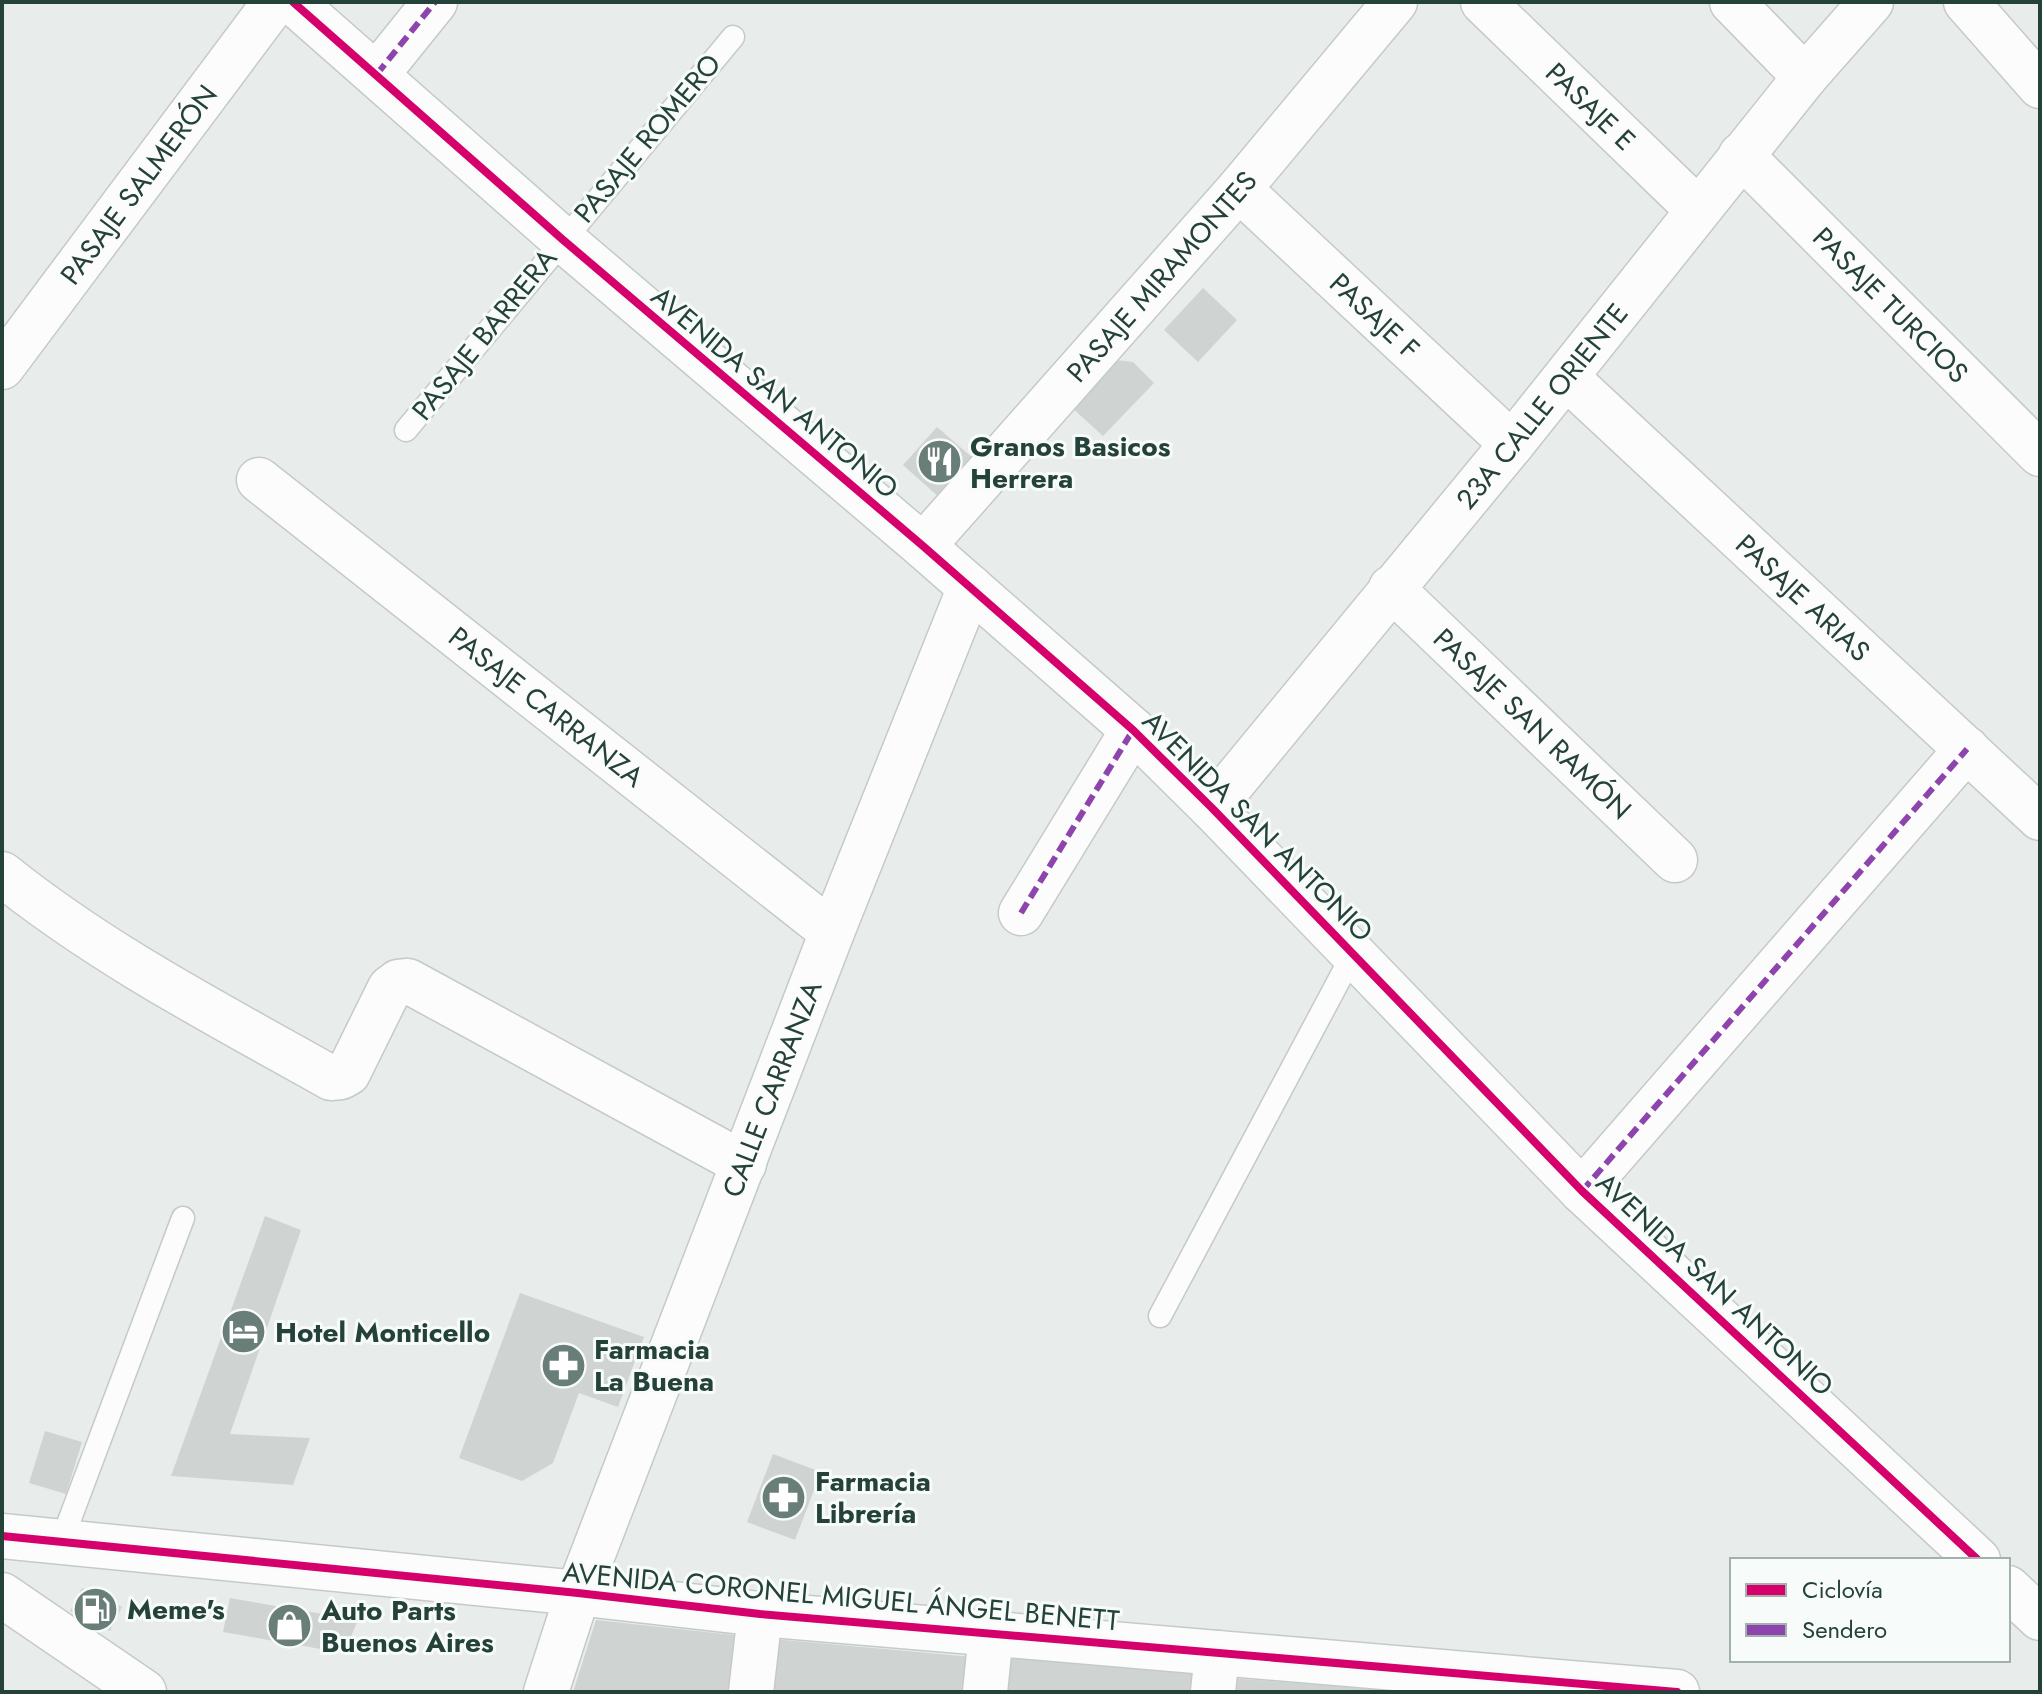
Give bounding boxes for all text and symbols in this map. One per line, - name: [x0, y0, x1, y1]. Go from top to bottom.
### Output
- street label: PASAJE ROMERO: [564, 45, 731, 232]
- street label: PASAJE E: [1536, 53, 1645, 160]
- street label: PASAJE SALMERÓN: [51, 76, 227, 293]
- street label: PASAJE MIRAMONTES: [1057, 162, 1267, 392]
- street label: PASAJE TURCIOS: [1803, 218, 1978, 393]
- street label: PASAJE BARRERA: [402, 239, 567, 429]
- street label: PASAJE F: [1320, 264, 1429, 369]
- street label: AVENIDA SAN ANTONIO: [642, 276, 907, 508]
- street label: 23A CALLE ORIENTE: [1446, 294, 1638, 518]
- place label: Granos Basicos Herrera: [970, 426, 1171, 499]
- restaurant icon: Granos Basicos Herrera: [915, 438, 963, 486]
- street label: PASAJE ARIAS: [1726, 525, 1879, 671]
- street label: PASAJE CARRANZA: [440, 617, 653, 797]
- street label: PASAJE SAN RAMÓN: [1424, 619, 1641, 829]
- street label: AVENIDA SAN ANTONIO: [1133, 702, 1382, 951]
- street label: CALLE CARRANZA: [712, 974, 833, 1203]
- street label: AVENIDA SAN ANTONIO: [1587, 1163, 1843, 1406]
- hotel icon: Hotel Monticello: [220, 1308, 268, 1356]
- place label: Hotel Monticello: [275, 1312, 490, 1353]
- place label: Farmacia La Buena: [594, 1329, 714, 1402]
- pharmacy icon: Farmacia La Buena: [539, 1341, 587, 1389]
- place label: Farmacia Librería: [815, 1461, 931, 1534]
- pharmacy icon: Farmacia Librería: [760, 1473, 808, 1521]
- street label: AVENIDA CORONEL MIGUEL ÁNGEL BENETT: [561, 1552, 1121, 1641]
- legend: [1730, 1558, 2010, 1662]
- text: Ciclovía: [1802, 1572, 1883, 1607]
- fuel station icon: Meme's: [72, 1585, 120, 1633]
- place label: Meme's: [127, 1589, 225, 1630]
- place label: Auto Parts Buenos Aires: [320, 1590, 494, 1663]
- shop icon: Auto Parts Buenos Aires: [266, 1602, 314, 1650]
- text: Sendero: [1802, 1612, 1887, 1647]

